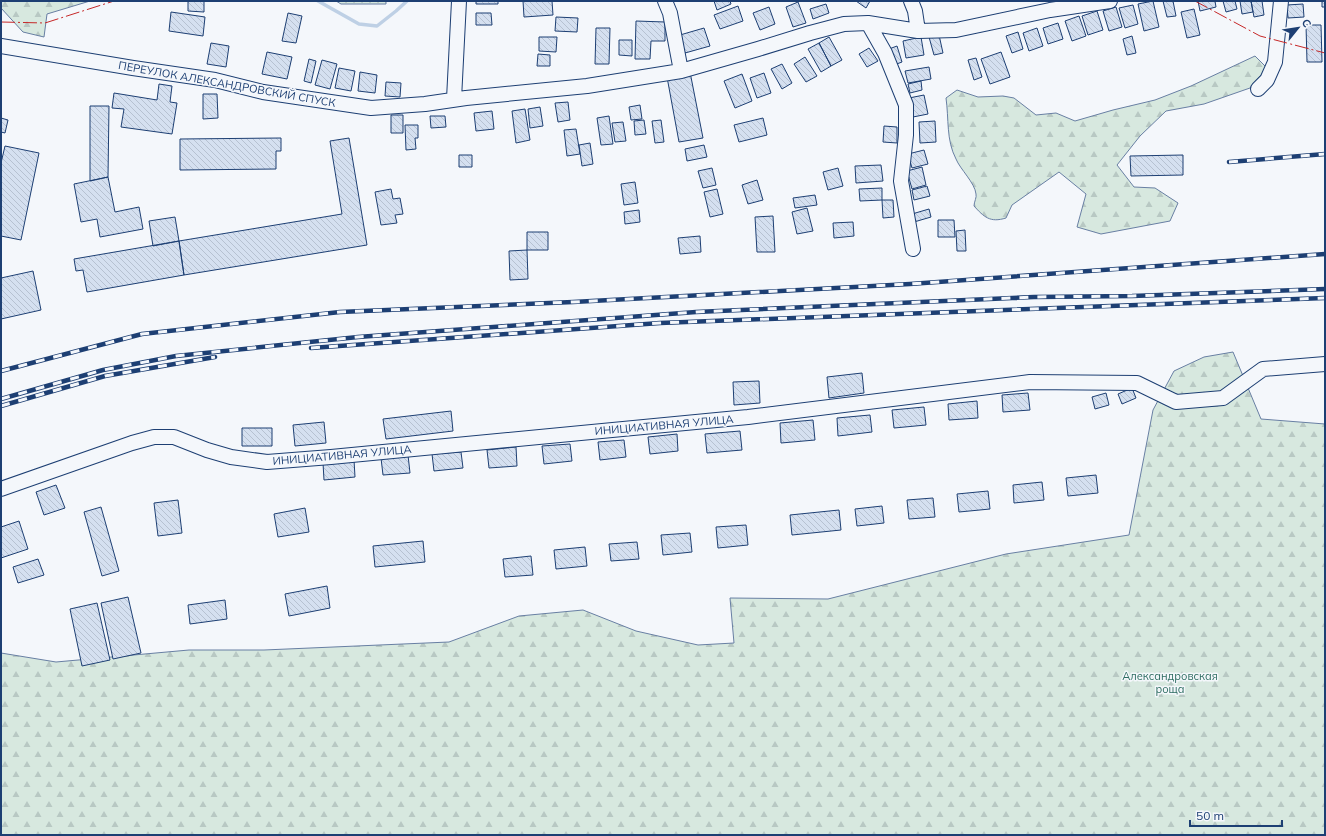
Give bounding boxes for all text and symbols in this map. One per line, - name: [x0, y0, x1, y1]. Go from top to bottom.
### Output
- north arrow: [1278, 8, 1318, 48]
- text: С: [1299, 16, 1315, 30]
- street label: ПЕРЕУЛОК АЛЕКСАНДРОВСКИЙ СПУСК: [117, 58, 337, 110]
- street label: ИНИЦИАТИВНАЯ УЛИЦА: [594, 412, 734, 438]
- street label: ИНИЦИАТИВНАЯ УЛИЦА: [272, 442, 412, 468]
- park label: Александровская роща: [1122, 669, 1218, 696]
- scale bar: [1190, 802, 1282, 828]
- text: 50 m: [1196, 808, 1224, 823]

